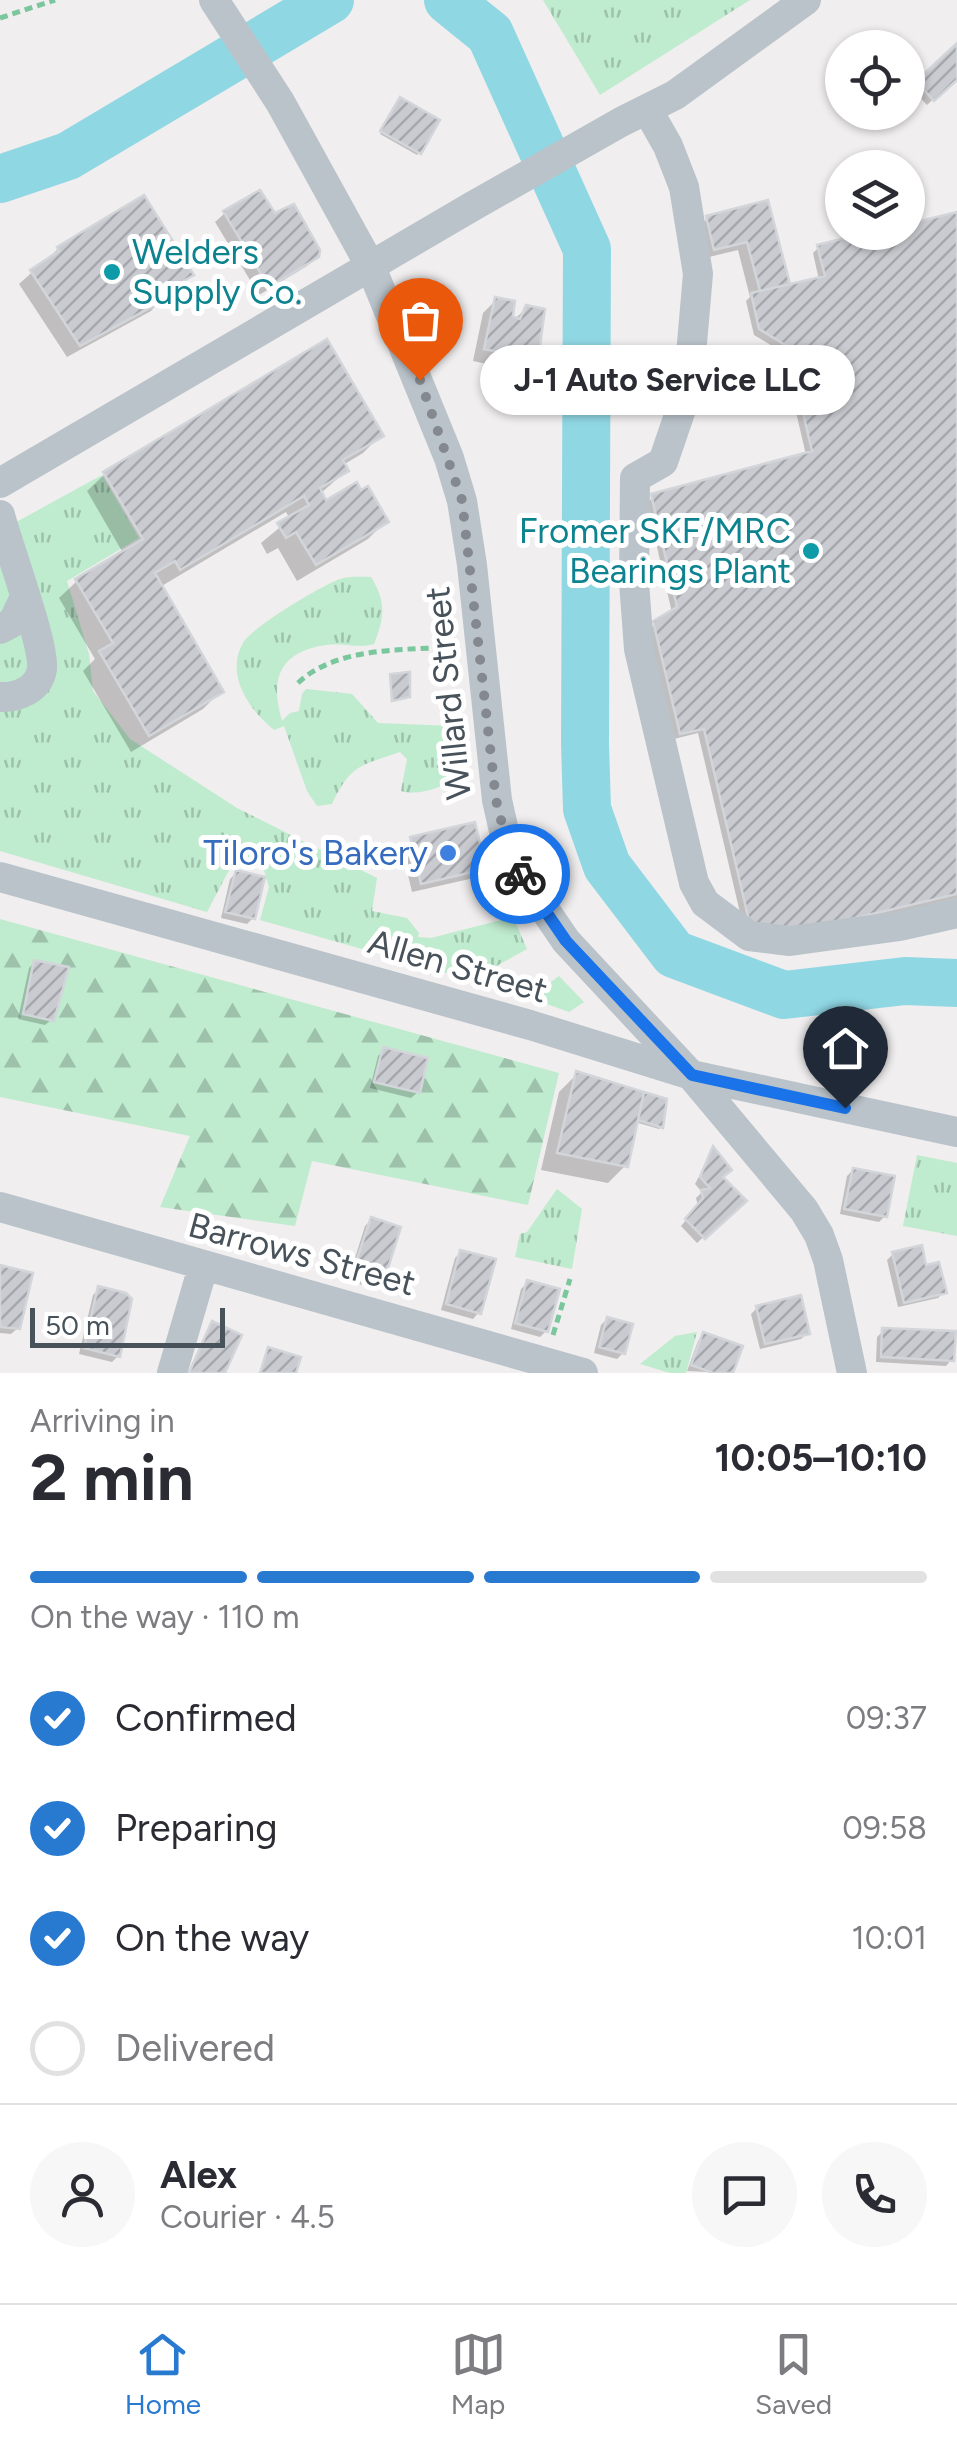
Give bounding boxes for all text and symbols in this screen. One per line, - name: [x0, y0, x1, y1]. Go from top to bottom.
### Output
- map controls: [825, 30, 925, 250]
- button: locate: [825, 30, 925, 130]
- button: layers: [825, 150, 925, 250]
- place label: Welders Supply Co.: [132, 231, 302, 313]
- marker: Welders Supply Co.: [101, 261, 123, 283]
- pin: [378, 278, 463, 381]
- icon: bag: [393, 293, 448, 348]
- callout: J-1 Auto Service LLC: [480, 345, 855, 415]
- text: J-1 Auto Service LLC: [514, 361, 821, 399]
- place label: Fromer SKF/MRC Bearings Plant: [519, 510, 791, 592]
- marker: Fromer SKF/MRC Bearings Plant: [800, 540, 822, 562]
- street label: Willard Street: [416, 584, 480, 802]
- courier: [470, 824, 570, 924]
- place label: Tiloro's Bakery: [203, 832, 429, 874]
- marker: Tiloro's Bakery: [437, 842, 459, 864]
- icon: bike: [493, 847, 548, 902]
- street label: Allen Street: [364, 920, 552, 1012]
- pin: [803, 1006, 888, 1109]
- icon: home: [818, 1021, 873, 1076]
- street label: Barrows Street: [184, 1204, 420, 1304]
- scale bar: [30, 1303, 225, 1348]
- text: 50 m: [45, 1308, 110, 1342]
- text: Arriving in: [30, 1402, 175, 1440]
- text: 10:05–10:10: [715, 1435, 927, 1481]
- text: 2 min: [30, 1438, 194, 1516]
- text: On the way · 110 m: [30, 1598, 300, 1636]
- icon: check: [30, 1691, 85, 1746]
- text: Confirmed: [115, 1695, 297, 1741]
- text: 09:37: [846, 1699, 927, 1737]
- icon: check: [30, 1801, 85, 1856]
- text: Preparing: [115, 1805, 277, 1851]
- text: 09:58: [842, 1809, 927, 1847]
- icon: check: [30, 1911, 85, 1966]
- text: On the way: [115, 1915, 309, 1961]
- text: 10:01: [851, 1919, 927, 1957]
- text: Delivered: [115, 2025, 275, 2071]
- button: person: [30, 2142, 135, 2247]
- button: chat: [692, 2142, 797, 2247]
- button: phone: [822, 2142, 927, 2247]
- text: Alex: [160, 2152, 237, 2198]
- text: Courier · 4.5: [160, 2198, 335, 2236]
- tab: Home: [125, 2327, 201, 2421]
- tab: Map: [451, 2327, 506, 2421]
- tab: Saved: [755, 2327, 832, 2421]

